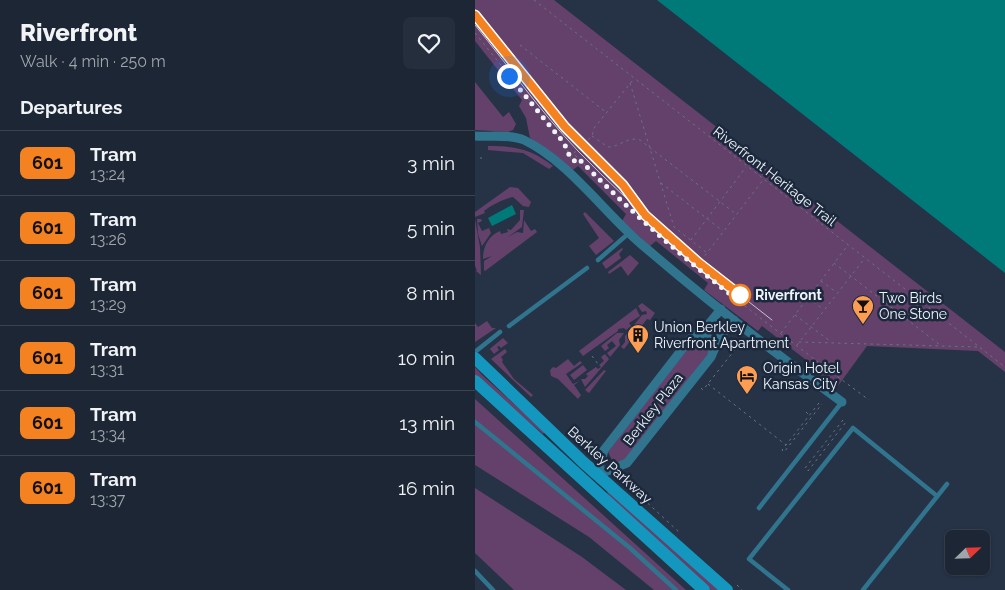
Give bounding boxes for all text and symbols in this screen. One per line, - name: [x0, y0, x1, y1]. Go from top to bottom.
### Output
- button: heart: [403, 17, 455, 69]
- text: Riverfront: [20, 18, 137, 47]
- text: Walk · 4 min · 250 m: [20, 52, 166, 71]
- your location: [497, 64, 522, 89]
- text: Departures: [20, 96, 122, 118]
- street label: Riverfront Heritage Trail: [710, 123, 840, 229]
- text: Tram: [90, 143, 137, 165]
- text: 601: [32, 152, 63, 173]
- text: 3 min: [407, 152, 455, 174]
- text: 13:24: [90, 165, 125, 184]
- text: Tram: [90, 208, 137, 230]
- text: 601: [32, 217, 63, 238]
- text: 5 min: [407, 217, 455, 239]
- text: 13:26: [90, 230, 126, 249]
- text: Tram: [90, 273, 137, 295]
- text: 601: [32, 282, 63, 303]
- text: 8 min: [406, 282, 455, 304]
- marker: Riverfront: [729, 284, 751, 306]
- place label: Riverfront: [755, 287, 822, 303]
- place label: Two Birds One Stone: [879, 290, 947, 322]
- bar icon: Two Birds One Stone: [851, 294, 875, 325]
- text: 13:29: [90, 295, 126, 314]
- place label: Union Berkley Riverfront Apartment: [654, 319, 790, 351]
- building icon: Union Berkley Riverfront Apartment: [626, 323, 650, 354]
- text: Tram: [90, 338, 137, 360]
- text: 601: [32, 347, 63, 368]
- text: 10 min: [398, 347, 455, 369]
- text: 13:31: [90, 360, 124, 379]
- place label: Origin Hotel Kansas City: [763, 360, 840, 392]
- hotel icon: Origin Hotel Kansas City: [735, 364, 759, 395]
- street label: Berkley Plaza: [620, 370, 686, 448]
- text: Tram: [90, 403, 137, 425]
- text: 601: [32, 412, 63, 433]
- text: 13 min: [399, 412, 455, 434]
- street label: Berkley Parkway: [565, 423, 656, 507]
- text: 13:34: [90, 425, 126, 444]
- text: Tram: [90, 468, 137, 490]
- text: 601: [32, 477, 63, 498]
- text: 16 min: [398, 477, 455, 499]
- text: 13:37: [90, 490, 125, 509]
- north arrow: [945, 530, 990, 575]
- map controls: [945, 530, 990, 575]

